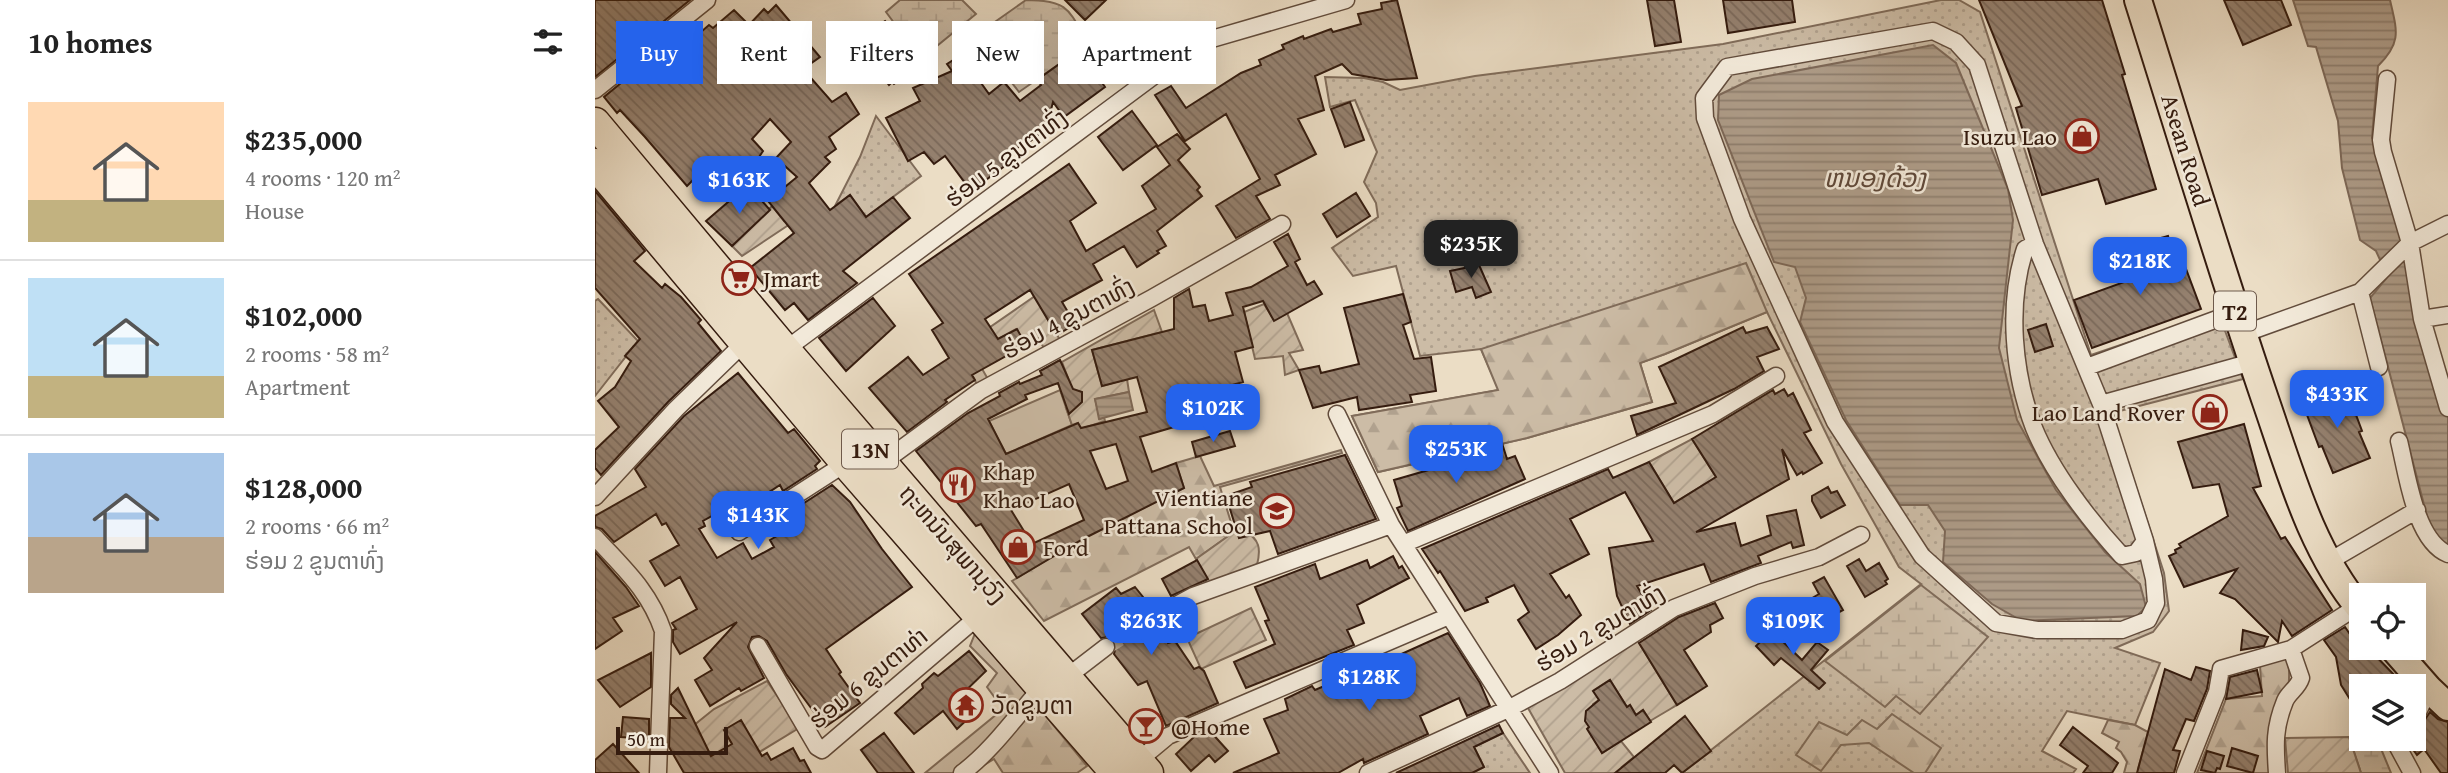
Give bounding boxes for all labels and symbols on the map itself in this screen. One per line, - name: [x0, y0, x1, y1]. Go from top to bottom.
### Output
- street label: Asean Road: [2152, 90, 2220, 211]
- street label: ຮ່ອມ 5 ຂູນຕາທົ່ງ: [937, 100, 1075, 216]
- shop icon: Isuzu Lao: [2063, 117, 2101, 155]
- place label: Isuzu Lao: [1963, 119, 2057, 154]
- pin: $163K: [690, 156, 788, 216]
- water label: ຫນອງດ້ວງ: [1824, 158, 1927, 197]
- pin: $235K: [1422, 220, 1520, 280]
- pin: $218K: [2091, 238, 2189, 297]
- supermarket icon: Jmart: [720, 259, 758, 297]
- place label: Jmart: [760, 261, 820, 296]
- street label: ຮ່ອມ 4 ຂູນຕາທົ່ງ: [996, 268, 1140, 368]
- road number: T2: [2214, 292, 2256, 330]
- pin: $433K: [2288, 370, 2386, 430]
- pin: $102K: [1164, 384, 1262, 444]
- shop icon: Lao Land Rover: [2191, 393, 2229, 431]
- place label: Lao Land Rover: [2032, 395, 2185, 430]
- pin: $253K: [1407, 426, 1505, 485]
- road number: 13N: [842, 430, 898, 468]
- place label: Khap Khao Lao: [983, 454, 1075, 517]
- restaurant icon: Khap Khao Lao: [939, 466, 977, 504]
- street label: ຖະຫນົນສຸພານຸວົງ: [891, 476, 1015, 612]
- place label: Vientiane Pattana School: [1104, 480, 1253, 543]
- pin: $143K: [709, 491, 807, 551]
- school or university icon: Vientiane Pattana School: [1258, 492, 1296, 530]
- shop icon: Ford: [999, 528, 1037, 566]
- place label: Ford: [1043, 530, 1089, 565]
- street label: ຮ່ອມ 2 ຂູນຕາທົ່ງ: [1529, 576, 1671, 680]
- pin: $263K: [1102, 598, 1200, 657]
- pin: $109K: [1744, 598, 1842, 657]
- street label: ຮ່ອມ 6 ຂູນຕາທ່າ: [801, 619, 935, 737]
- pin: $128K: [1320, 654, 1418, 713]
- temple icon: ວັດຂູນຕາ: [947, 686, 985, 724]
- place label: ວັດຂູນຕາ: [991, 688, 1073, 723]
- bar icon: @Home: [1127, 707, 1165, 745]
- place label: @Home: [1171, 709, 1250, 744]
- scale bar: [616, 724, 728, 756]

